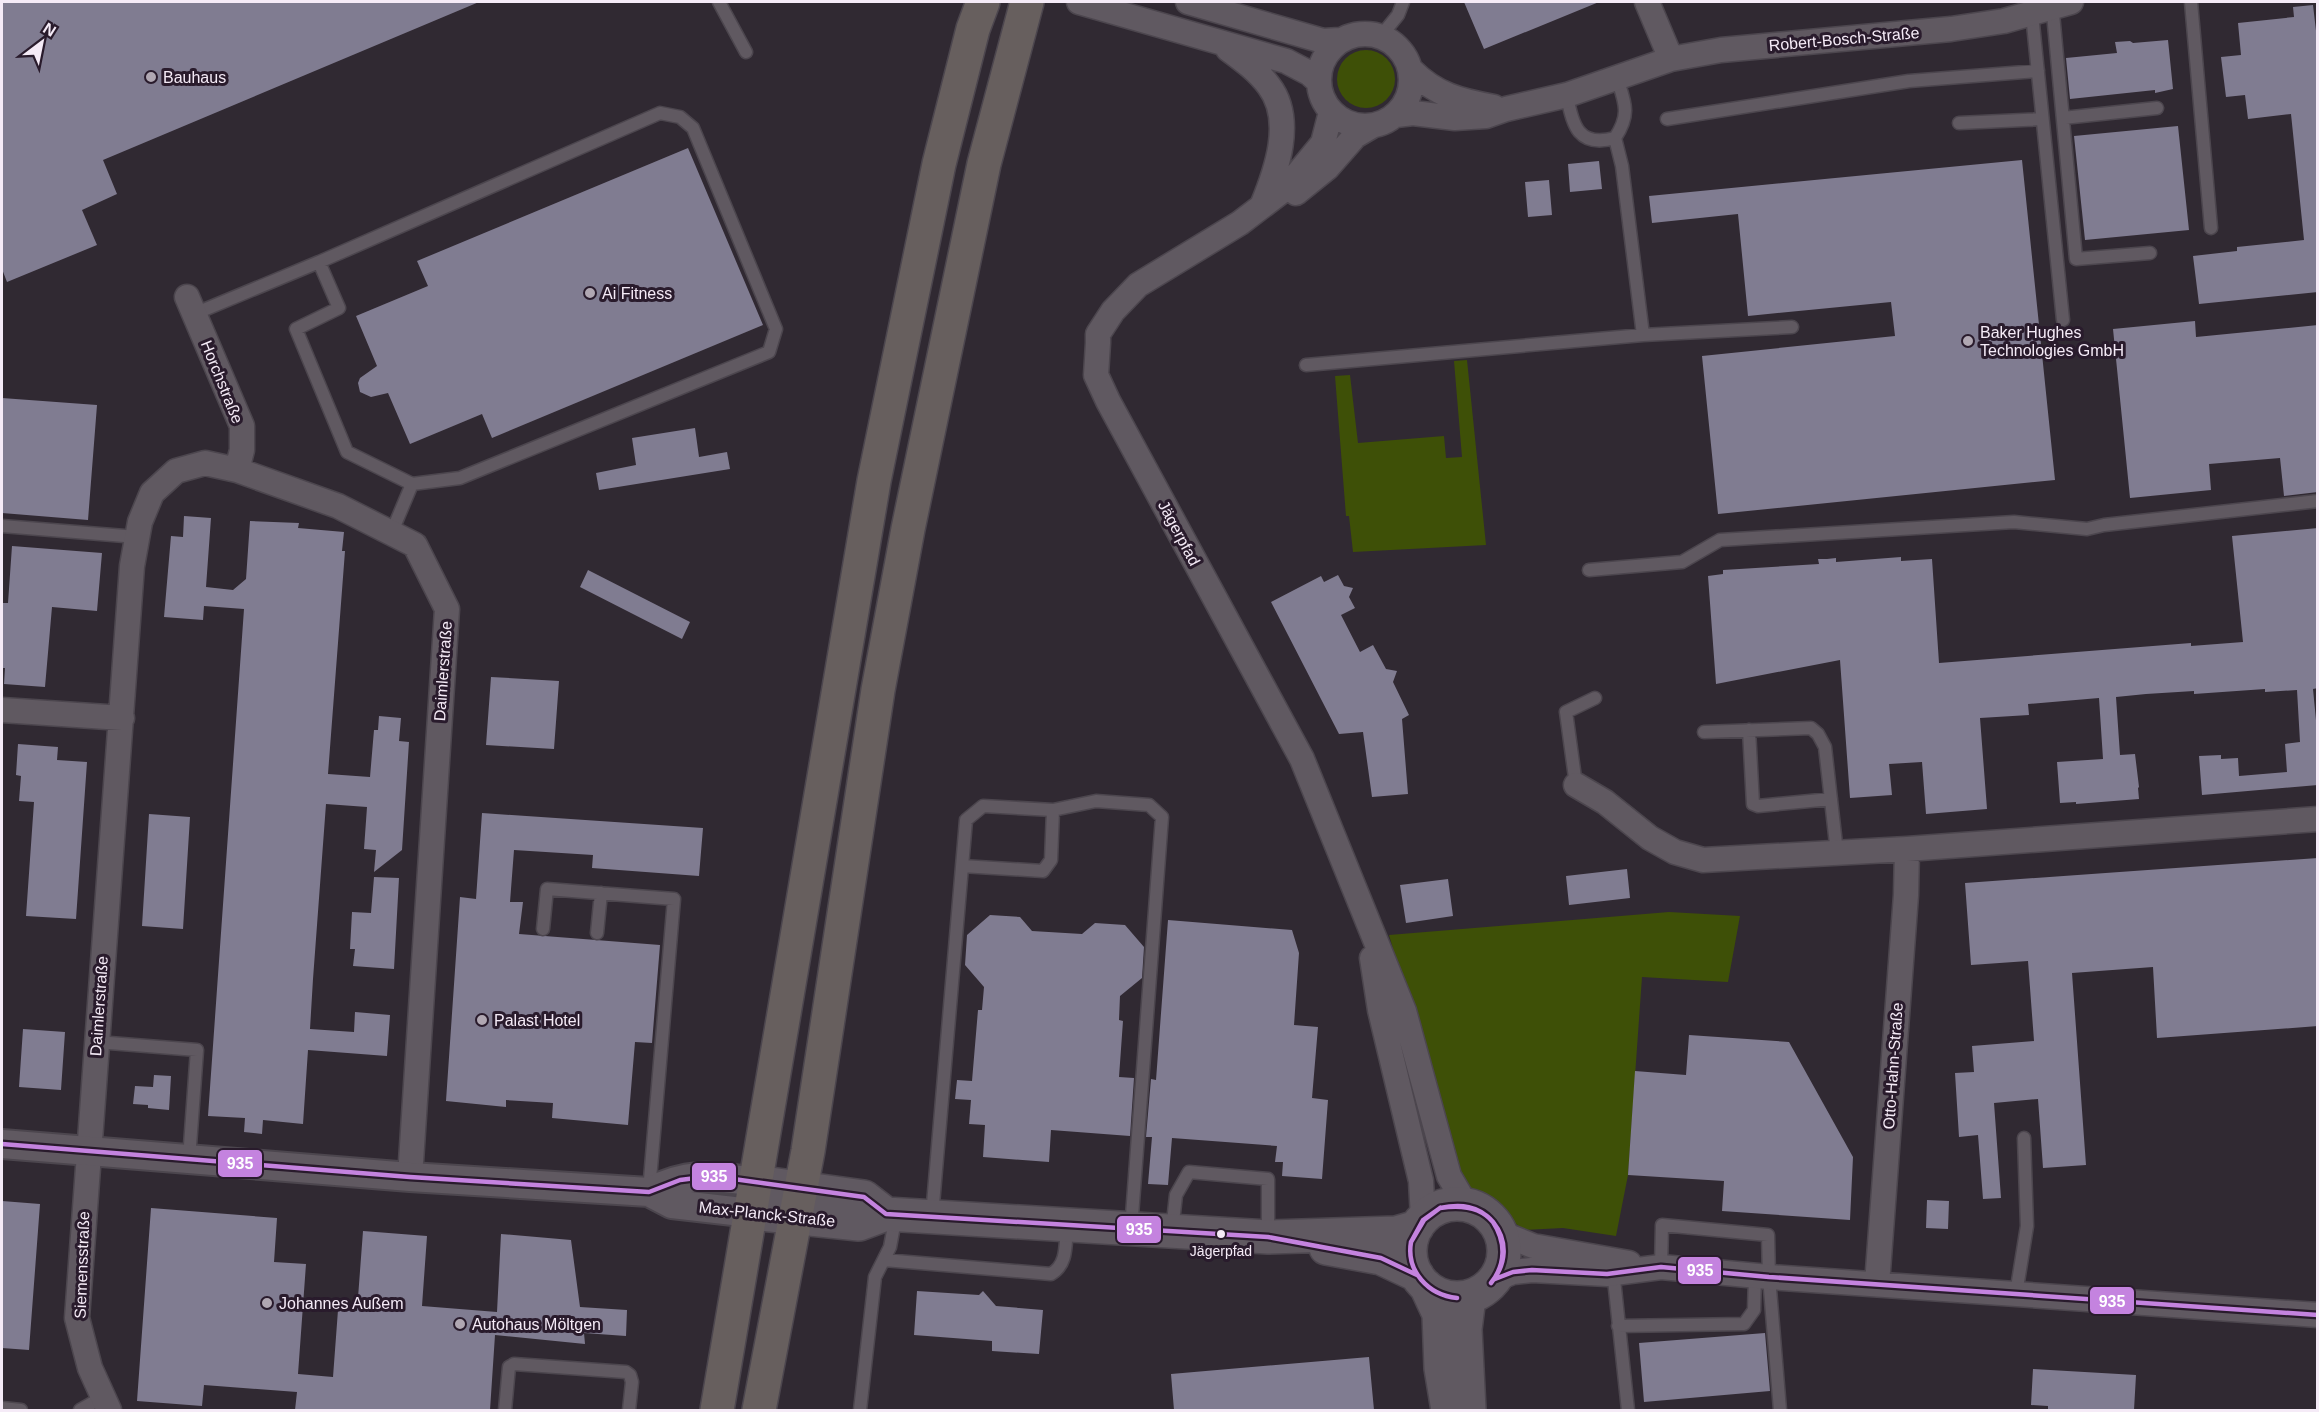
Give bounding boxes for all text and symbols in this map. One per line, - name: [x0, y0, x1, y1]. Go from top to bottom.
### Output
- north arrow: [12, 12, 72, 72]
- text: N: [40, 19, 59, 40]
- street label: Robert-Bosch-Straße: [1768, 24, 1920, 54]
- place label: Bauhaus: [163, 69, 226, 86]
- marker: Bauhaus: [144, 70, 158, 84]
- place label: Ai Fitness: [602, 285, 672, 302]
- marker: Ai Fitness: [583, 286, 597, 300]
- place label: Baker Hughes Technologies GmbH: [1980, 324, 2124, 359]
- marker: Baker Hughes Technologies GmbH: [1961, 334, 1975, 348]
- street label: Horchstraße: [198, 338, 246, 426]
- street label: Jägerpfad: [1155, 498, 1203, 568]
- street label: Daimlerstraße: [431, 620, 455, 722]
- street label: Daimlerstraße: [87, 955, 111, 1057]
- street label: Otto-Hahn-Straße: [1880, 1002, 1906, 1130]
- place label: Palast Hotel: [494, 1012, 580, 1029]
- marker: Palast Hotel: [475, 1013, 489, 1027]
- line badge: 935: [217, 1149, 263, 1178]
- text: 935: [227, 1155, 253, 1172]
- line badge: 935: [691, 1162, 737, 1191]
- text: 935: [701, 1168, 727, 1185]
- street label: Max-Planck-Straße: [698, 1198, 836, 1230]
- street label: Siemensstraße: [72, 1211, 92, 1319]
- line badge: 935: [1116, 1215, 1162, 1244]
- text: 935: [1126, 1221, 1152, 1238]
- marker: Jägerpfad: [1215, 1228, 1227, 1240]
- place label: Jägerpfad: [1190, 1243, 1252, 1259]
- line badge: 935: [1677, 1256, 1722, 1285]
- text: 935: [1687, 1262, 1713, 1279]
- line badge: 935: [2089, 1286, 2135, 1315]
- text: 935: [2099, 1293, 2125, 1310]
- place label: Johannes Außem: [279, 1295, 404, 1312]
- marker: Johannes Außem: [260, 1296, 274, 1310]
- place label: Autohaus Möltgen: [472, 1316, 601, 1333]
- marker: Autohaus Möltgen: [453, 1317, 467, 1331]

